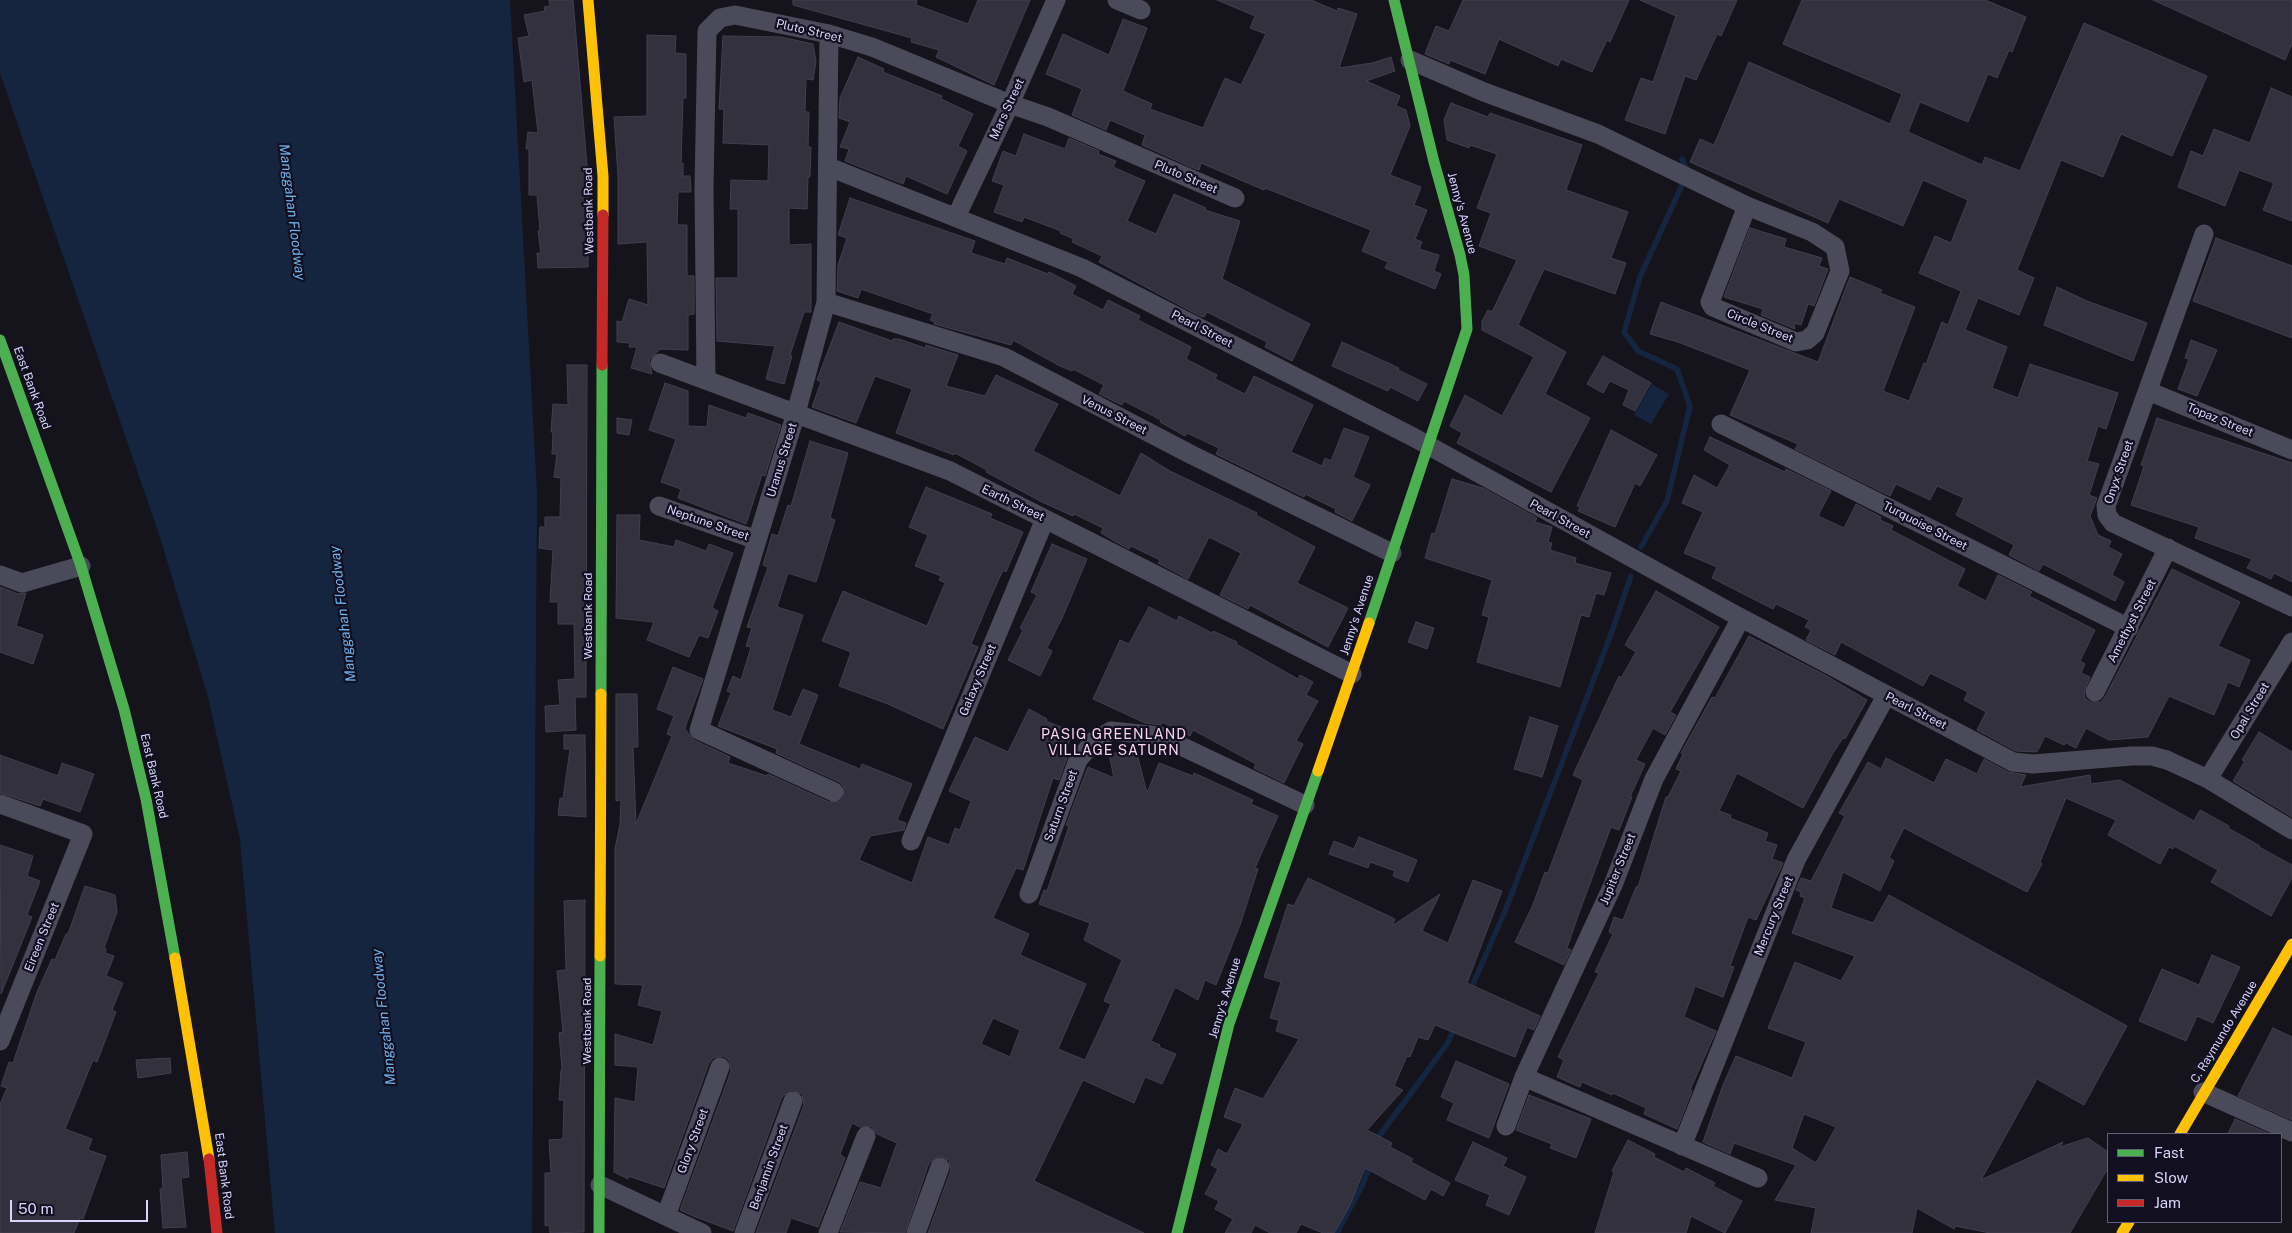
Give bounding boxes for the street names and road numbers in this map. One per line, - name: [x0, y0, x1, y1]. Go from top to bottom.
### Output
- street label: Pluto Street: [775, 16, 843, 46]
- street label: Mars Street: [987, 76, 1027, 142]
- street label: Pluto Street: [1152, 157, 1220, 197]
- street label: Westbank Road: [581, 167, 597, 255]
- street label: Jenny's Avenue: [1444, 171, 1480, 255]
- street label: Circle Street: [1725, 306, 1795, 346]
- street label: Pearl Street: [1169, 307, 1235, 351]
- street label: East Bank Road: [10, 345, 54, 431]
- street label: Venus Street: [1079, 392, 1149, 438]
- street label: Topaz Street: [2185, 400, 2255, 440]
- street label: Uranus Street: [764, 421, 800, 499]
- street label: Onyx Street: [2101, 438, 2137, 506]
- street label: Earth Street: [979, 482, 1047, 524]
- street label: Pearl Street: [1527, 496, 1593, 542]
- street label: Turquoise Street: [1880, 499, 1970, 553]
- street label: Neptune Street: [665, 502, 751, 544]
- street label: Westbank Road: [581, 573, 595, 659]
- street label: Jenny's Avenue: [1337, 573, 1377, 657]
- street label: Amethyst Street: [2105, 577, 2159, 665]
- street label: Galaxy Street: [956, 642, 1000, 718]
- street label: Opal Street: [2227, 680, 2273, 742]
- street label: Pearl Street: [1883, 689, 1949, 733]
- street label: East Bank Road: [137, 732, 171, 820]
- street label: Saturn Street: [1041, 768, 1081, 844]
- street label: Jupiter Street: [1597, 831, 1639, 907]
- street label: Mercury Street: [1751, 874, 1797, 958]
- street label: Eireen Street: [22, 900, 62, 974]
- street label: Jenny's Avenue: [1206, 956, 1244, 1040]
- street label: Westbank Road: [580, 978, 594, 1064]
- street label: C. Raymundo Avenue: [2188, 978, 2260, 1086]
- street label: Glory Street: [675, 1107, 711, 1175]
- street label: Benjamin Street: [747, 1122, 791, 1212]
- street label: East Bank Road: [212, 1132, 236, 1220]

